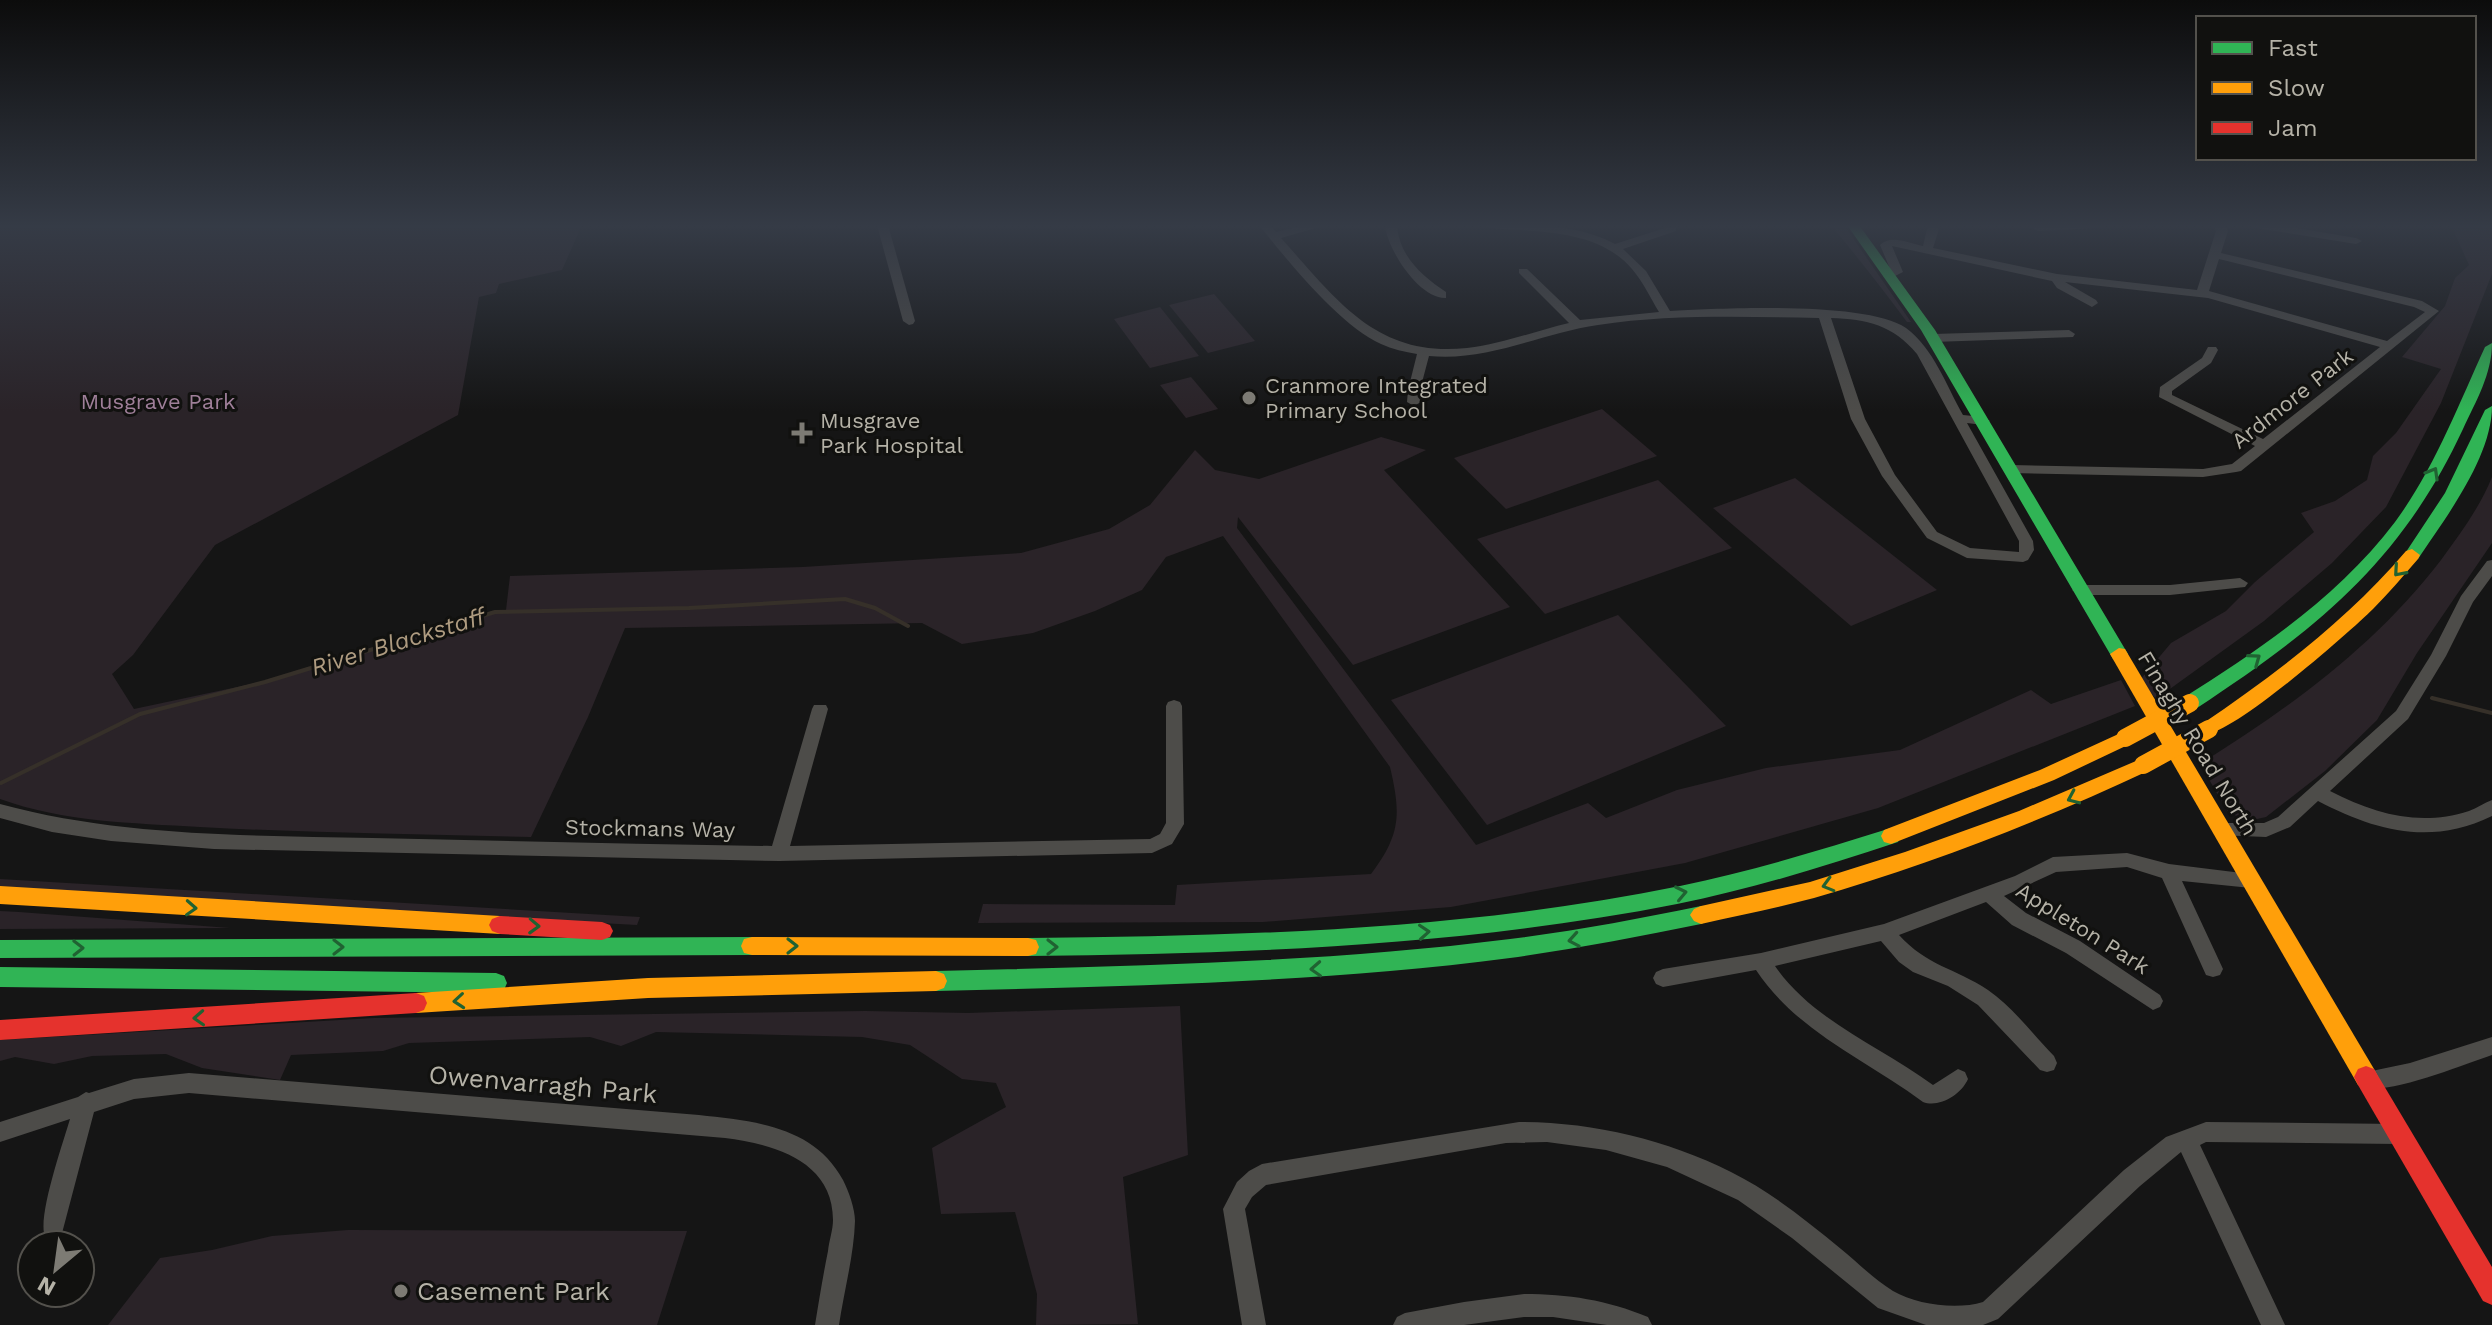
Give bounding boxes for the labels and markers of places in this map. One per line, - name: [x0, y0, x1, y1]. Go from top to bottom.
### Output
- place label: Cranmore Integrated Primary School: [1265, 373, 1488, 423]
- marker: Cranmore Integrated Primary School: [1240, 389, 1258, 407]
- place label: Musgrave Park Hospital: [820, 408, 963, 458]
- marker: Musgrave Park Hospital: [791, 422, 813, 444]
- place label: Casement Park: [417, 1276, 610, 1306]
- marker: Casement Park: [392, 1282, 410, 1300]

